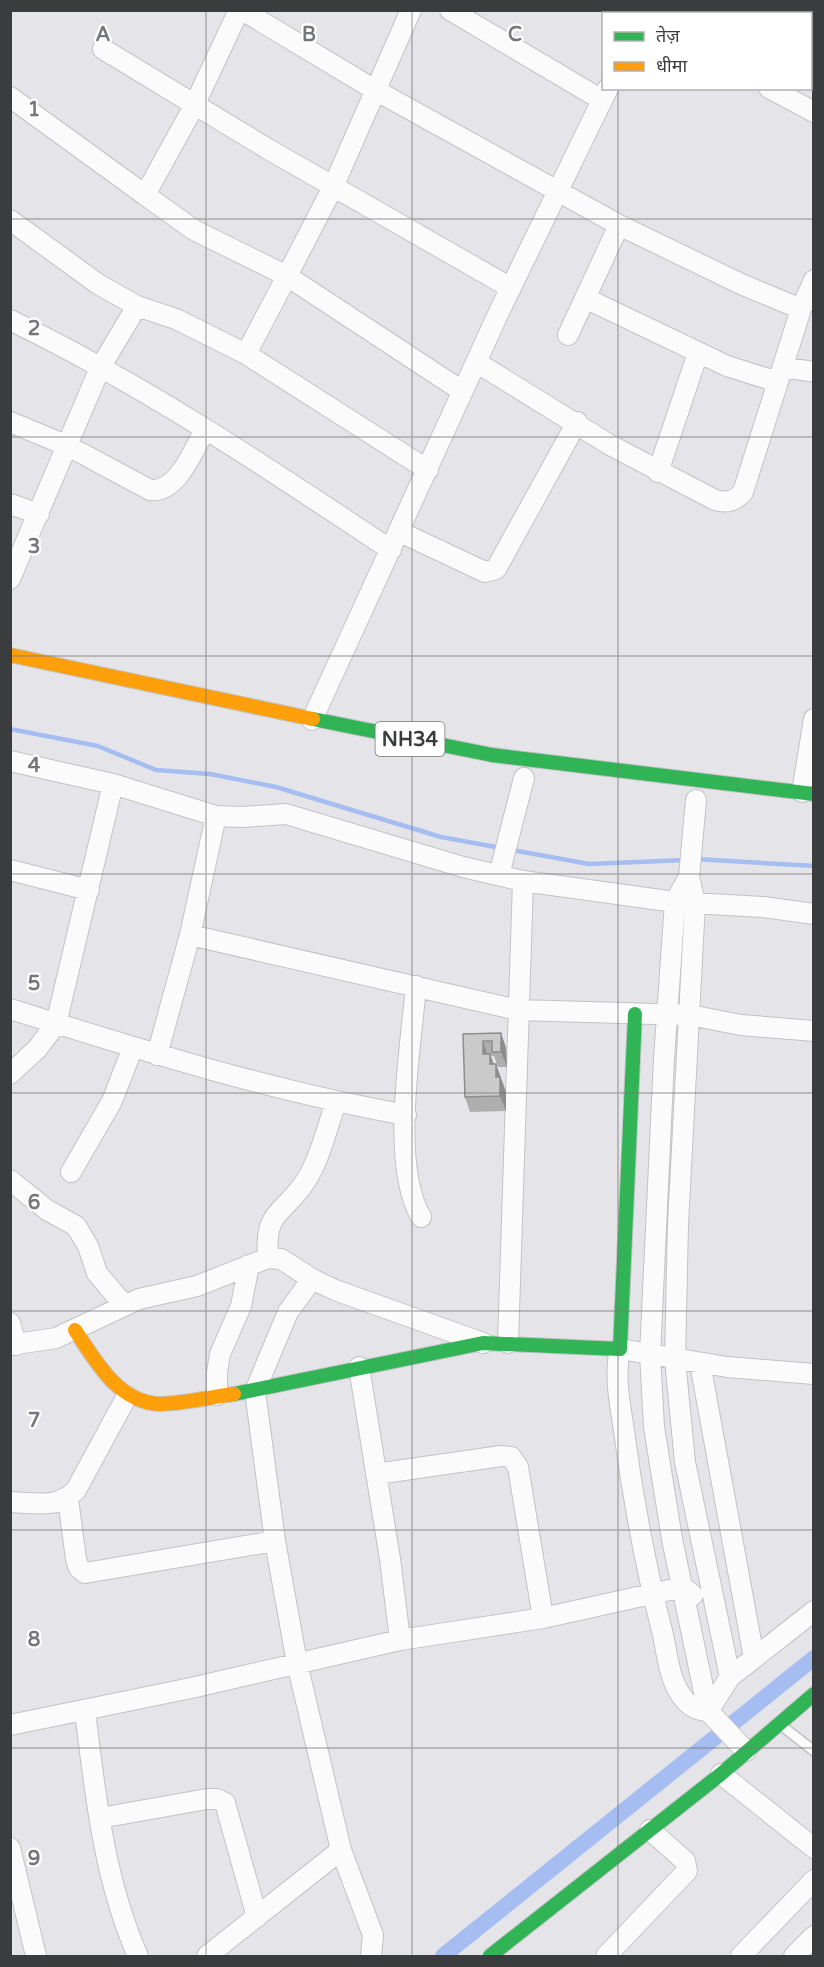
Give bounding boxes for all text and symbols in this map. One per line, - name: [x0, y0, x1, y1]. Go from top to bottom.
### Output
- legend: [602, 12, 812, 90]
- text: A: [96, 23, 111, 47]
- text: B: [302, 23, 316, 47]
- text: C: [508, 23, 522, 47]
- text: तेज़: [656, 25, 680, 47]
- text: धीमा: [656, 55, 687, 77]
- text: 1: [28, 98, 40, 122]
- text: 2: [28, 317, 40, 341]
- text: 3: [28, 535, 40, 559]
- road number: NH34: [376, 722, 444, 756]
- text: 4: [28, 754, 41, 778]
- text: 5: [28, 972, 40, 996]
- text: 6: [28, 1191, 40, 1215]
- text: 7: [28, 1409, 40, 1433]
- text: 8: [28, 1628, 40, 1652]
- text: 9: [28, 1847, 40, 1871]

